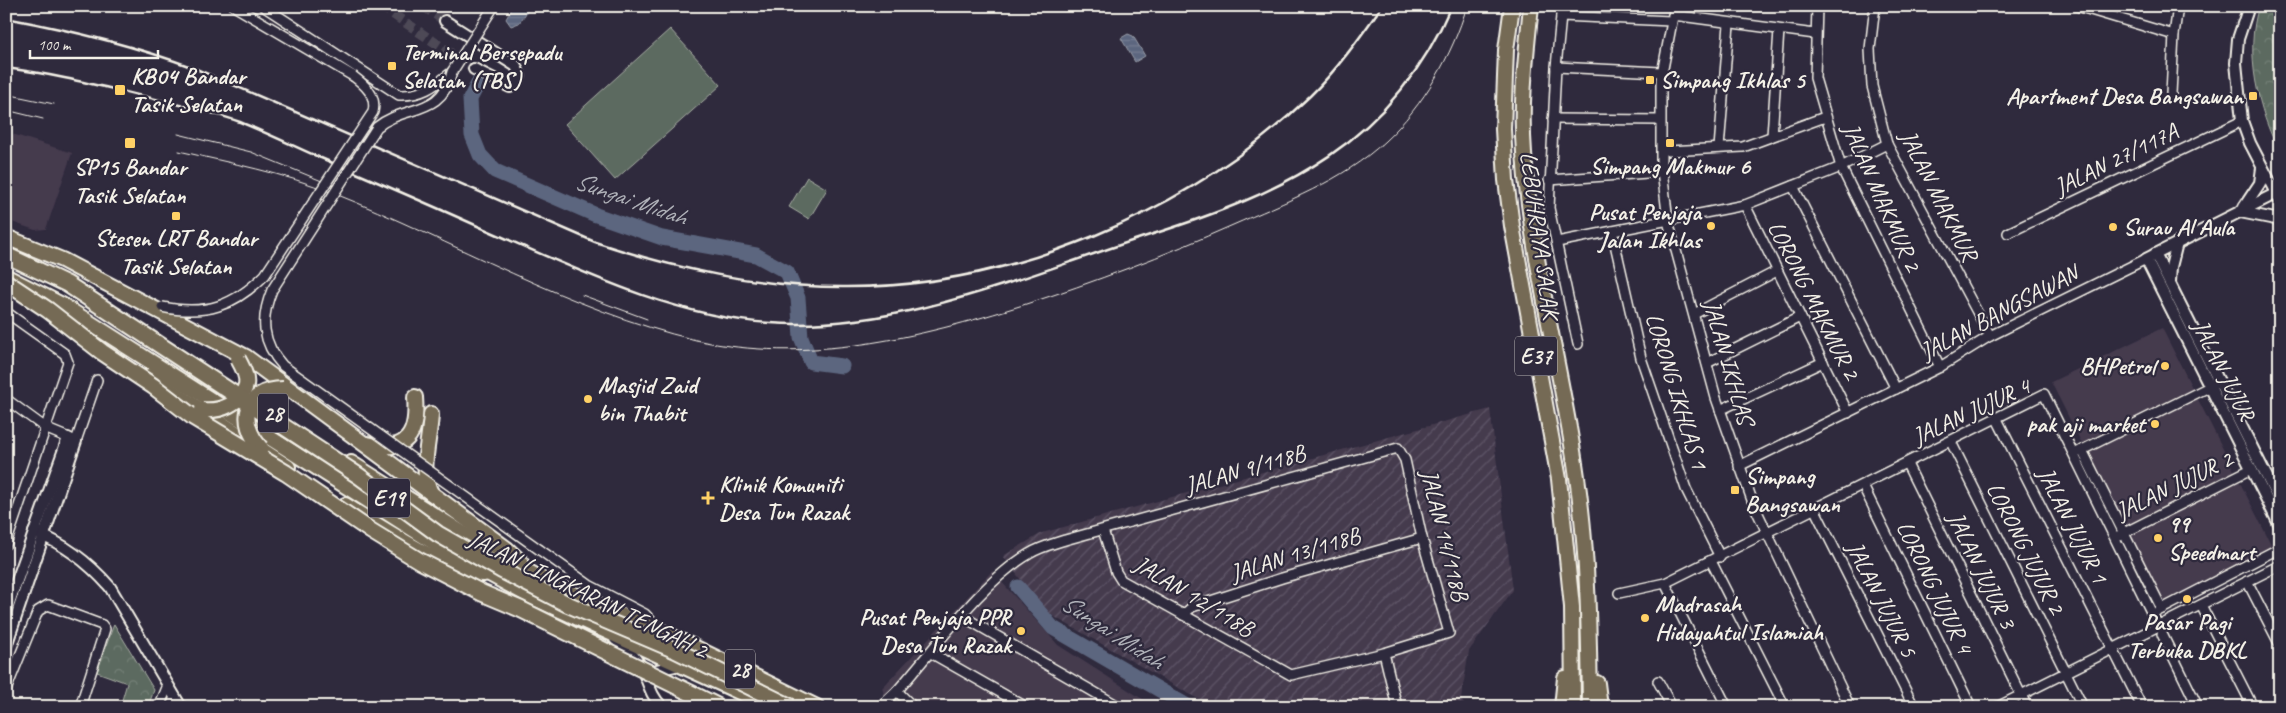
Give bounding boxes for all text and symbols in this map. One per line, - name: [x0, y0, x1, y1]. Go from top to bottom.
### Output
- scale bar: [30, 28, 158, 60]
- text: 100 m: [38, 36, 72, 55]
- place label: Terminal Bersepadu Selatan (TBS): [402, 37, 563, 95]
- marker: Terminal Bersepadu Selatan (TBS): [386, 60, 398, 72]
- place label: KB04 Bandar Tasik Selatan: [131, 61, 248, 119]
- place label: Simpang Ikhlas 5: [1660, 65, 1807, 95]
- marker: Simpang Ikhlas 5: [1644, 74, 1656, 86]
- place label: Apartment Desa Bangsawan: [2006, 81, 2245, 111]
- marker: KB04 Bandar Tasik Selatan: [113, 83, 127, 97]
- marker: Apartment Desa Bangsawan: [2247, 90, 2259, 102]
- street label: JALAN 27/117A: [2048, 116, 2184, 202]
- street label: JALAN MAKMUR 2: [1836, 117, 1929, 278]
- street label: JALAN MAKMUR: [1893, 124, 1986, 268]
- marker: SP15 Bandar Tasik Selatan: [123, 136, 137, 150]
- marker: Simpang Makmur 6: [1664, 137, 1676, 149]
- street label: LEBUHRAYA SALAK: [1513, 150, 1567, 324]
- place label: Simpang Makmur 6: [1590, 151, 1752, 181]
- place label: SP15 Bandar Tasik Selatan: [74, 152, 189, 210]
- water label: Sungai Midah: [571, 165, 693, 234]
- place label: Pusat Penjaja Jalan Ikhlas: [1589, 197, 1704, 255]
- marker: Stesen LRT Bandar Tasik Selatan: [170, 210, 182, 222]
- place label: Surau Al Aula: [2123, 212, 2236, 242]
- street label: LORONG MAKMUR 2: [1761, 216, 1868, 386]
- marker: Pusat Penjaja Jalan Ikhlas: [1705, 220, 1717, 232]
- marker: Surau Al Aula: [2107, 221, 2119, 233]
- place label: Stesen LRT Bandar Tasik Selatan: [95, 223, 260, 281]
- street label: JALAN BANGSAWAN: [1914, 256, 2086, 367]
- street label: JALAN IKHLAS: [1697, 295, 1762, 432]
- street label: LORONG IKHLAS 1: [1639, 309, 1715, 474]
- street label: JALAN JUJUR: [2185, 313, 2263, 427]
- road number: E37: [1515, 336, 1557, 376]
- place label: BHPetrol: [2080, 351, 2160, 381]
- marker: BHPetrol: [2159, 360, 2171, 372]
- place label: Masjid Zaid bin Thabit: [598, 370, 701, 428]
- street label: JALAN JUJUR 4: [1907, 370, 2037, 452]
- road number: 28: [258, 393, 288, 432]
- marker: Masjid Zaid bin Thabit: [582, 393, 594, 405]
- place label: pak aji market: [2027, 409, 2148, 439]
- marker: pak aji market: [2149, 418, 2161, 430]
- street label: JALAN 9/118B: [1181, 437, 1310, 501]
- street label: JALAN JUJUR 2: [2110, 443, 2239, 527]
- place label: Simpang Bangsawan: [1745, 461, 1841, 519]
- street label: JALAN JUJUR 1: [2031, 461, 2116, 589]
- street label: JALAN 14/118B: [1414, 465, 1476, 605]
- place label: Klinik Komuniti Desa Tun Razak: [719, 469, 851, 527]
- street label: LORONG JUJUR 2: [1980, 477, 2073, 621]
- road number: E19: [368, 478, 410, 518]
- marker: Simpang Bangsawan: [1729, 484, 1741, 496]
- marker: Klinik Komuniti Desa Tun Razak: [701, 491, 715, 505]
- street label: JALAN JUJUR 3: [1940, 506, 2024, 635]
- place label: 99 Speedmart: [2168, 509, 2258, 567]
- street label: LORONG JUJUR 4: [1890, 516, 1981, 660]
- street label: JALAN 13/118B: [1225, 520, 1365, 588]
- street label: JALAN LINGKARAN TENGAH 2: [463, 523, 714, 666]
- marker: 99 Speedmart: [2152, 532, 2164, 544]
- street label: JALAN JUJUR 5: [1840, 535, 1925, 663]
- street label: JALAN 12/118B: [1128, 548, 1261, 644]
- water label: Sungai Midah: [1055, 587, 1172, 678]
- place label: Madrasah Hidayahtul Islamiah: [1655, 589, 1824, 647]
- marker: Pasar Pagi Terbuka DBKL: [2181, 593, 2193, 605]
- place label: Pusat Penjaja PPR Desa Tun Razak: [859, 602, 1013, 660]
- place label: Pasar Pagi Terbuka DBKL: [2128, 607, 2248, 665]
- marker: Madrasah Hidayahtul Islamiah: [1639, 612, 1651, 624]
- marker: Pusat Penjaja PPR Desa Tun Razak: [1015, 625, 1027, 637]
- road number: 28: [725, 650, 755, 689]

